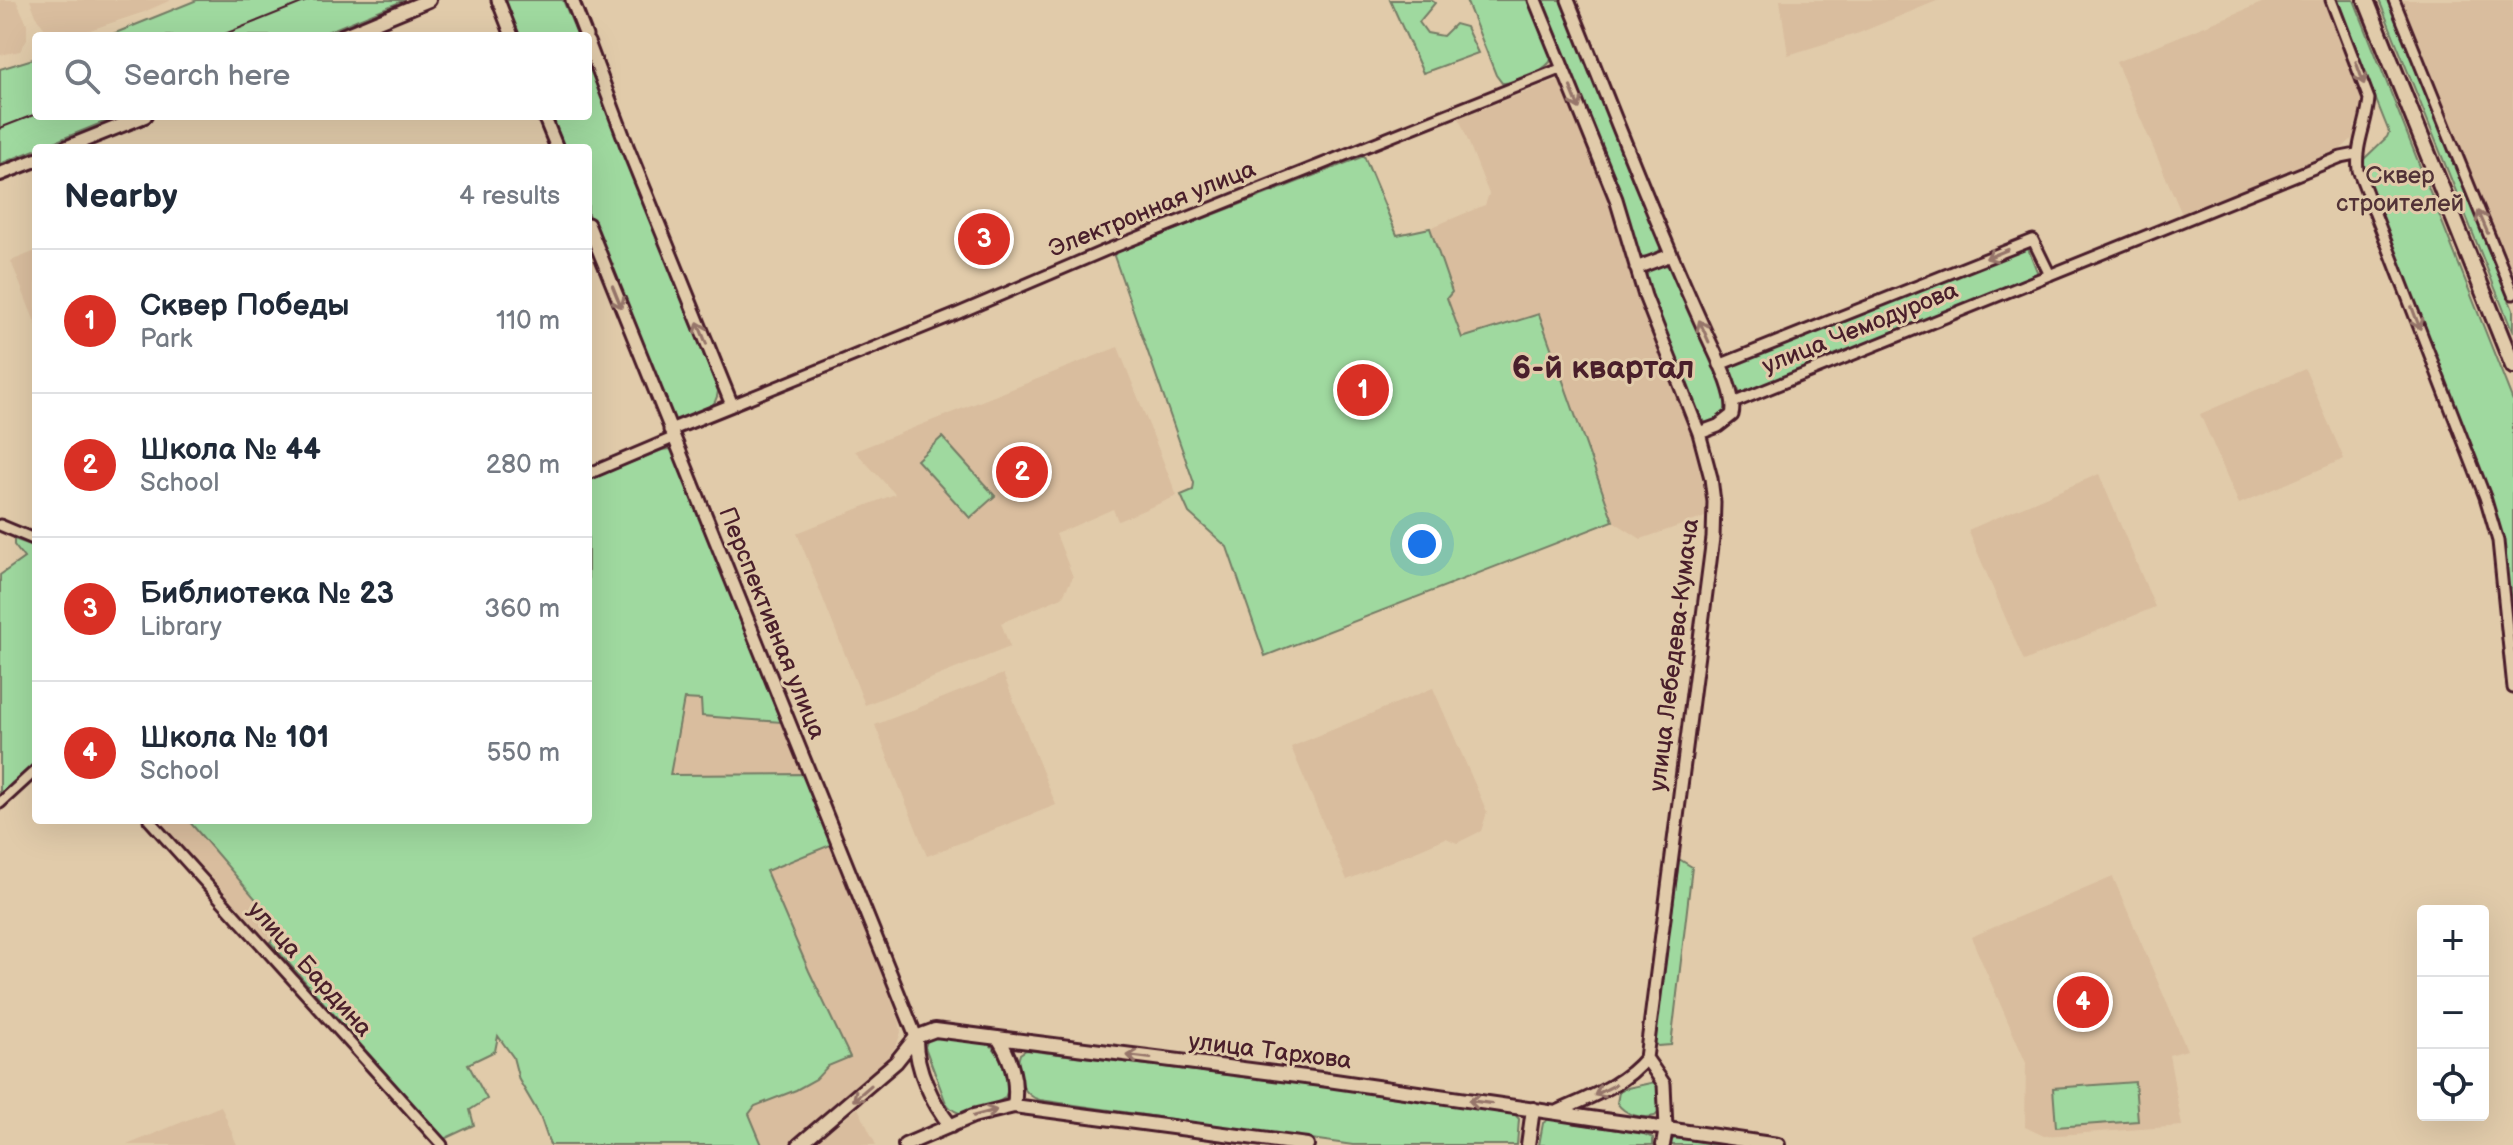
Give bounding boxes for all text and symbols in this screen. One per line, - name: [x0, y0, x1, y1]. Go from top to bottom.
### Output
- search box: [32, 32, 592, 120]
- icon: search: [60, 54, 104, 98]
- text: Search here: [124, 58, 290, 94]
- one-way arrow: [2354, 60, 2368, 84]
- one-way arrow: [1569, 85, 1583, 110]
- street label: Электронная улица: [1044, 154, 1260, 264]
- park label: Cквер cтроителей: [2336, 161, 2464, 218]
- text: Nearby: [64, 176, 178, 217]
- text: 4 results: [459, 181, 560, 212]
- pin: 3: [958, 209, 1010, 269]
- one-way arrow: [2475, 211, 2489, 235]
- one-way arrow: [1985, 248, 2010, 263]
- street label: улица Чемодурова: [1758, 276, 1962, 380]
- one-way arrow: [611, 284, 625, 309]
- text: Сквер Победы: [140, 288, 350, 324]
- one-way arrow: [2410, 305, 2424, 330]
- text: 1: [85, 306, 95, 337]
- text: 110 m: [496, 306, 560, 337]
- one-way arrow: [1696, 319, 1711, 344]
- one-way arrow: [694, 321, 709, 346]
- text: Park: [140, 324, 192, 355]
- district label: 6-й квартал: [1512, 349, 1694, 388]
- pin: 1: [1337, 360, 1389, 420]
- text: Школа № 44: [140, 432, 321, 468]
- pin: 2: [996, 442, 1048, 502]
- text: 2: [82, 450, 98, 481]
- text: 280 m: [486, 450, 560, 481]
- text: School: [140, 468, 219, 499]
- street label: Перспективная улица: [712, 503, 832, 743]
- street label: улица Лебедева-Кумача: [1643, 517, 1705, 793]
- your location: [1402, 524, 1442, 564]
- text: Библиотека № 23: [140, 576, 394, 612]
- text: 3: [82, 594, 98, 625]
- text: 360 m: [484, 594, 560, 625]
- text: Library: [140, 612, 222, 643]
- text: Школа № 101: [140, 720, 329, 756]
- text: 4: [82, 738, 98, 769]
- text: 550 m: [486, 738, 560, 769]
- text: School: [140, 756, 219, 787]
- street label: улица Бардина: [242, 895, 378, 1043]
- map controls: [2417, 905, 2489, 1121]
- button: +: [2417, 905, 2489, 977]
- pin: 4: [2057, 972, 2109, 1032]
- button: −: [2417, 977, 2489, 1049]
- street label: улица Тархова: [1187, 1027, 1353, 1075]
- one-way arrow: [1126, 1049, 1152, 1064]
- button: locate: [2417, 1049, 2489, 1121]
- one-way arrow: [1593, 1082, 1617, 1098]
- one-way arrow: [852, 1084, 872, 1102]
- one-way arrow: [1467, 1094, 1493, 1109]
- one-way arrow: [971, 1105, 997, 1120]

